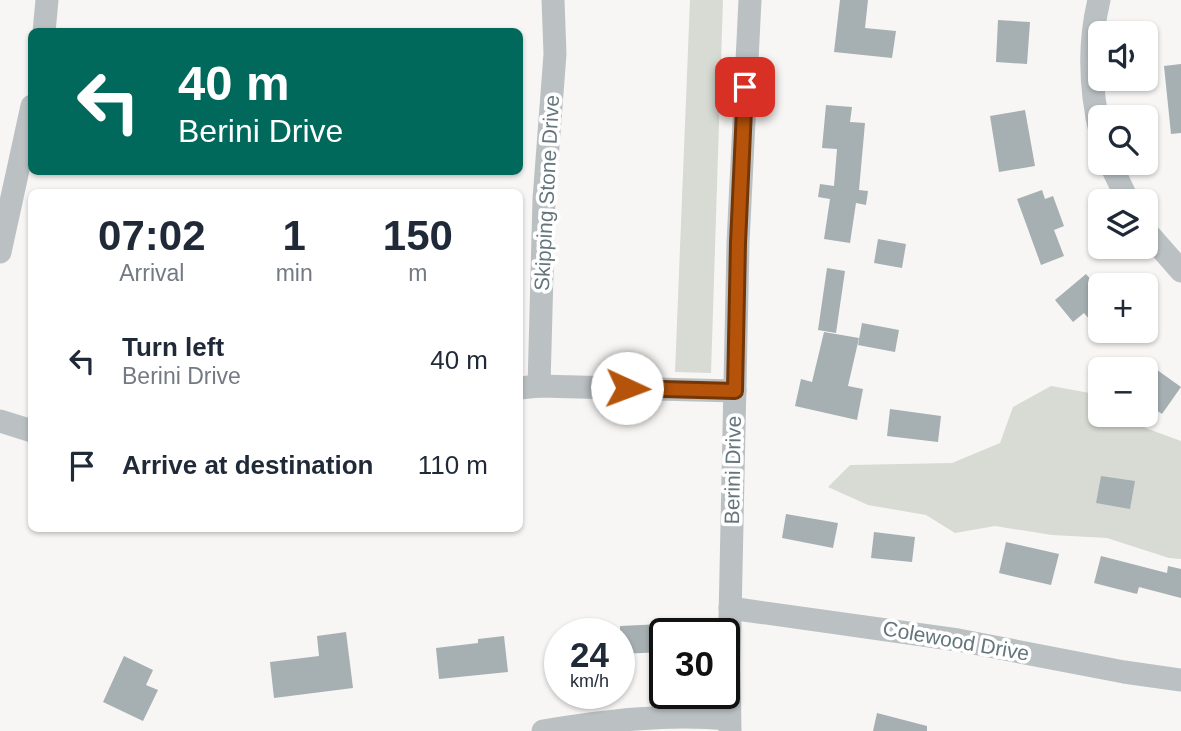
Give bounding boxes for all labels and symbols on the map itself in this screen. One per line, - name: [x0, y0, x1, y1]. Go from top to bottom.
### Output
- pin: [715, 57, 775, 117]
- street label: Skipping Stone Drive: [530, 94, 563, 291]
- position arrow: [590, 351, 664, 425]
- street label: Berini Drive: [720, 416, 745, 524]
- street label: Colewood Drive: [881, 616, 1031, 665]
- speed limit sign: 30: [649, 618, 740, 709]

